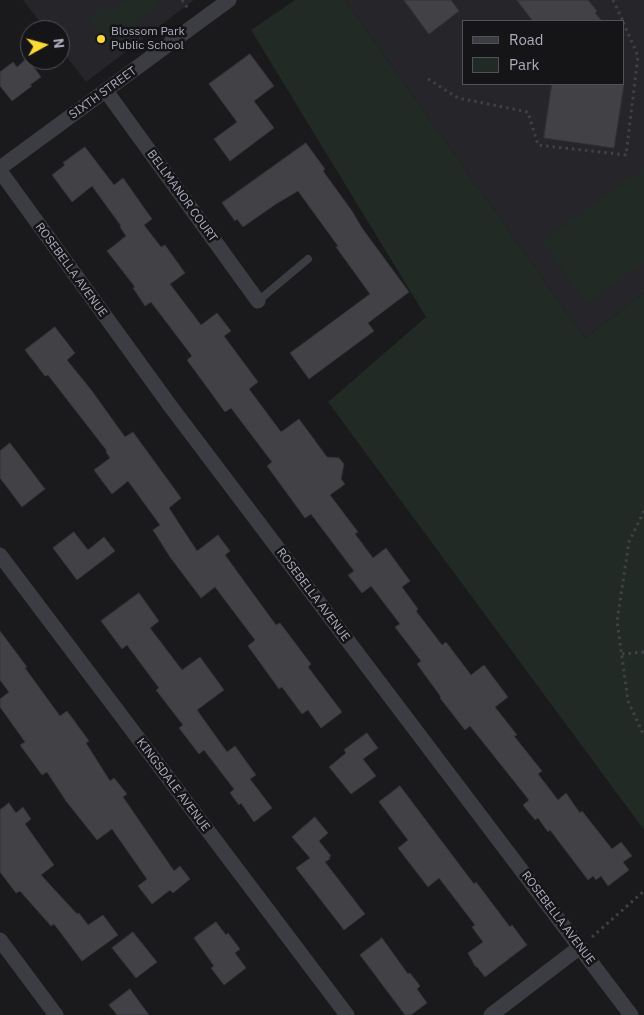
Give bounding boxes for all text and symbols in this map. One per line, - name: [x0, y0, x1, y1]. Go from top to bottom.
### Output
- north arrow: [20, 20, 70, 70]
- legend: [462, 20, 624, 85]
- place label: Blossom Park Public School: [111, 25, 185, 53]
- text: Road: [509, 30, 544, 49]
- marker: Blossom Park Public School: [95, 33, 107, 45]
- text: N: [49, 37, 68, 49]
- text: Park: [509, 55, 539, 74]
- street label: SIXTH STREET: [67, 64, 139, 122]
- street label: BELLMANOR COURT: [144, 147, 220, 245]
- street label: ROSEBELLA AVENUE: [32, 220, 110, 320]
- street label: ROSEBELLA AVENUE: [273, 546, 353, 644]
- street label: KINGSDALE AVENUE: [133, 736, 213, 834]
- street label: ROSEBELLA AVENUE: [518, 869, 598, 967]

